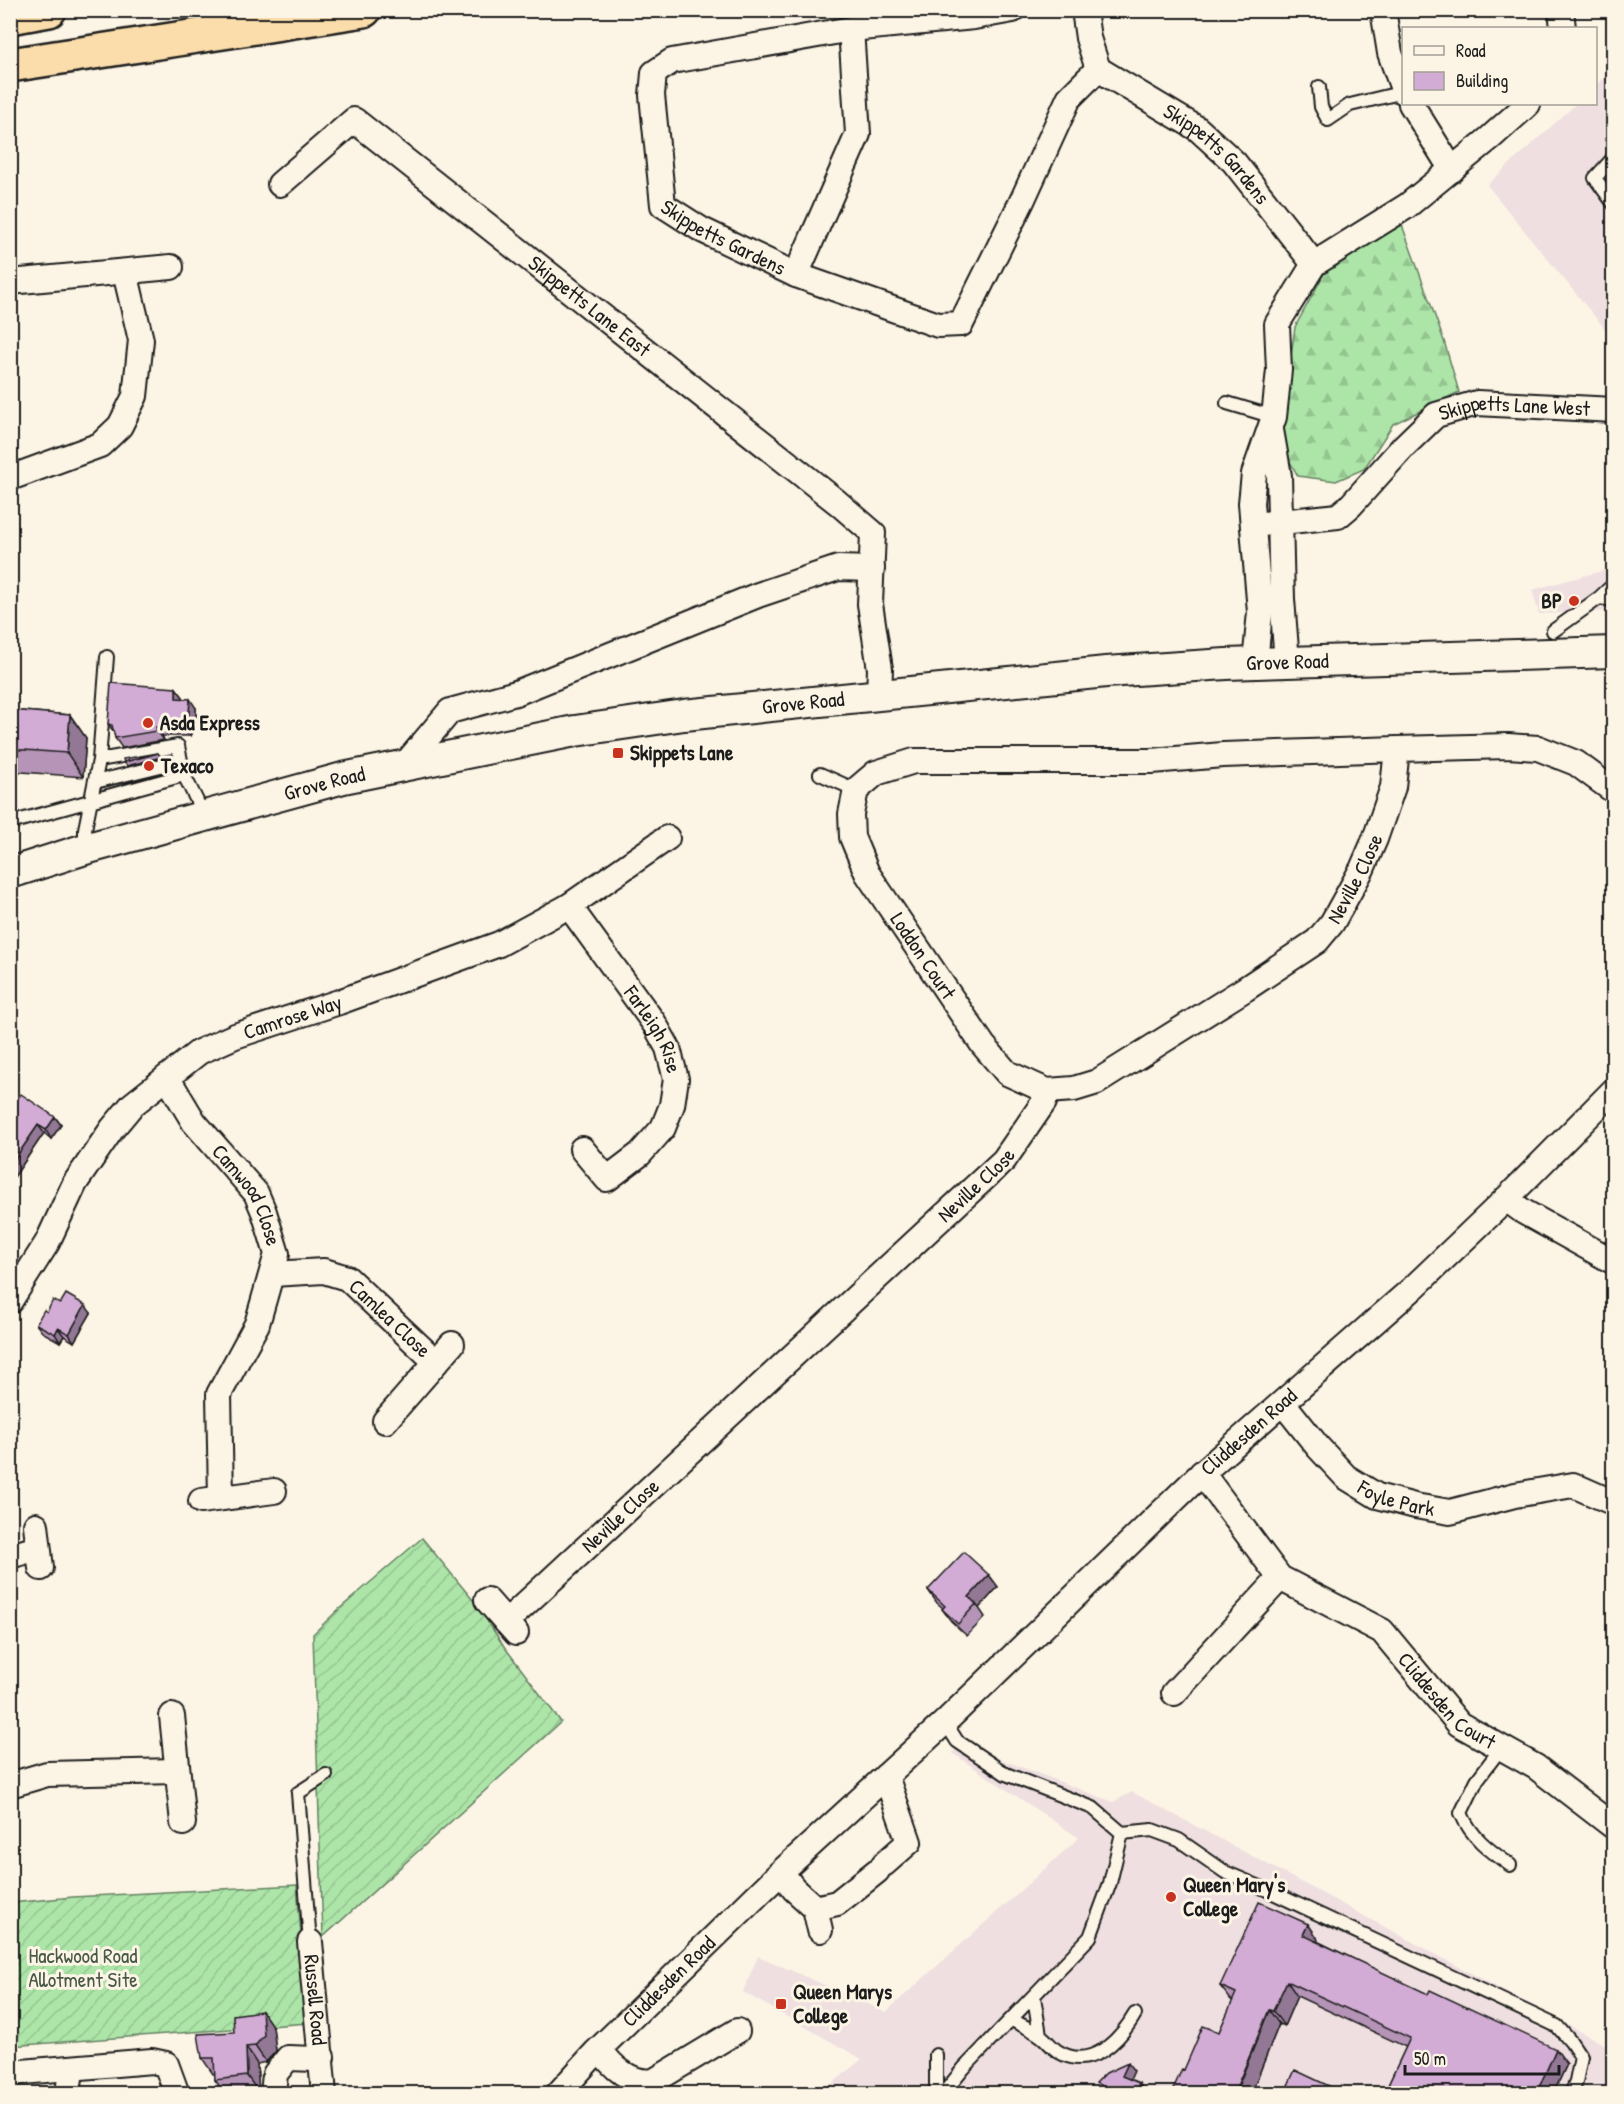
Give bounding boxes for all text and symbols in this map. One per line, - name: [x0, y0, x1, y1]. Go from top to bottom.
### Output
- legend: [1402, 27, 1597, 105]
- text: Road: [1456, 38, 1486, 63]
- text: Building: [1456, 68, 1508, 93]
- street label: Skippetts Gardens: [1158, 96, 1277, 210]
- street label: Skippetts Gardens: [655, 192, 791, 282]
- street label: Skippetts Lane East: [523, 248, 658, 364]
- street label: Skippetts Lane West: [1435, 388, 1591, 427]
- place label: BP: [1541, 586, 1562, 615]
- marker: BP: [1567, 594, 1581, 608]
- street label: Grove Road: [1245, 646, 1329, 677]
- street label: Grove Road: [760, 684, 846, 721]
- place label: Asda Express: [160, 708, 260, 738]
- marker: Asda Express: [141, 716, 155, 730]
- place label: Skippets Lane: [630, 738, 734, 768]
- marker: Skippets Lane: [611, 746, 625, 760]
- place label: Texaco: [160, 751, 214, 780]
- marker: Texaco: [142, 759, 156, 773]
- street label: Grove Road: [280, 759, 367, 808]
- street label: Neville Close: [1320, 829, 1389, 929]
- street label: Loddon Court: [884, 906, 964, 1006]
- street label: Farleigh Rise: [617, 979, 689, 1076]
- street label: Camrose Way: [239, 987, 345, 1046]
- street label: Camwood Close: [206, 1137, 289, 1249]
- street label: Neville Close: [931, 1142, 1022, 1229]
- street label: Camlea Close: [343, 1272, 438, 1364]
- street label: Cliddesden Road: [1194, 1381, 1303, 1482]
- street label: Neville Close: [575, 1472, 665, 1559]
- street label: Foyle Park: [1352, 1472, 1437, 1523]
- street label: Cliddesden Court: [1391, 1646, 1502, 1756]
- place label: Queen Mary's College: [1183, 1870, 1285, 1924]
- marker: Queen Mary's College: [1164, 1890, 1178, 1904]
- street label: Cliddesden Road: [615, 1929, 721, 2033]
- park label: Hackwood Road Allotment Site: [28, 1941, 138, 1994]
- street label: Russell Road: [297, 1953, 334, 2046]
- place label: Queen Marys College: [793, 1977, 892, 2031]
- marker: Queen Marys College: [774, 1997, 788, 2011]
- scale bar: [1405, 2038, 1560, 2076]
- text: 50 m: [1414, 2046, 1446, 2071]

